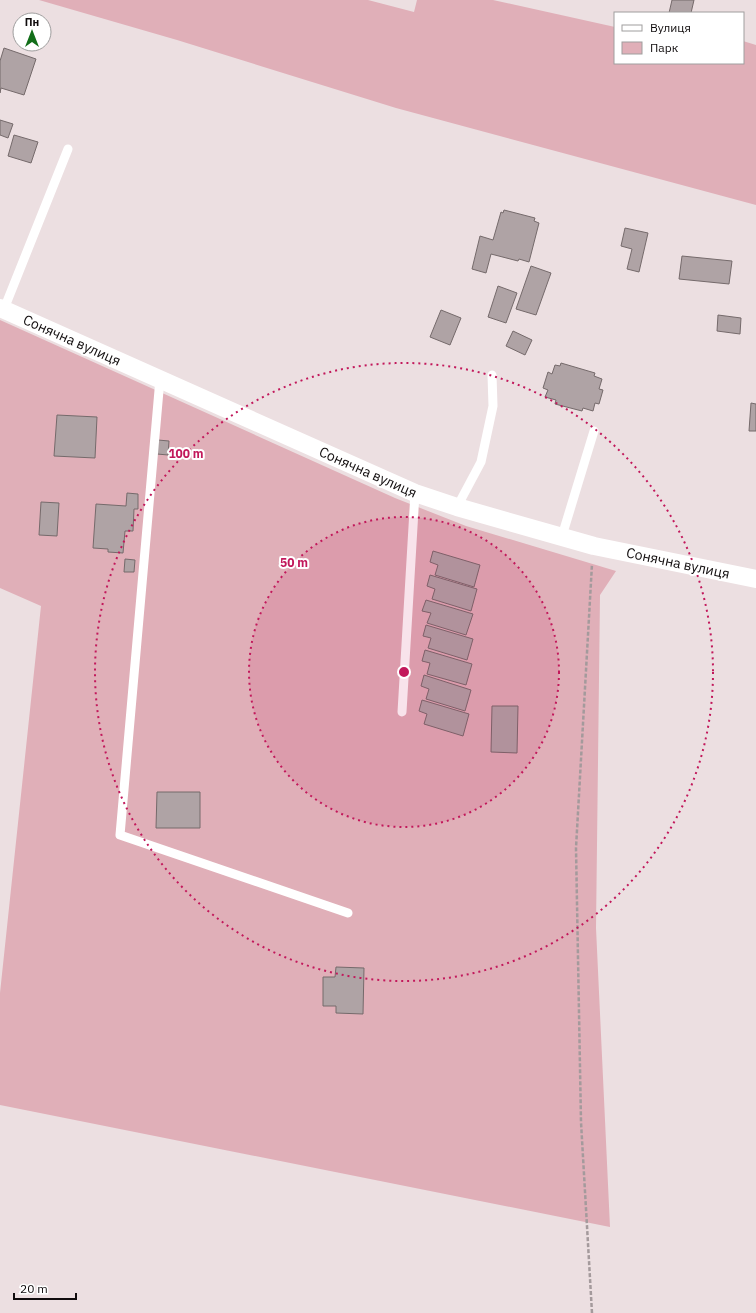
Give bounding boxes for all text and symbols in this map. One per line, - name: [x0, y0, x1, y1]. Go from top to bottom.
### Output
- north arrow: [12, 12, 52, 52]
- legend: [614, 12, 744, 64]
- text: Пн: [25, 15, 39, 29]
- text: Вулиця: [650, 20, 691, 35]
- text: Парк: [650, 40, 679, 55]
- street label: Сонячна вулиця: [20, 310, 124, 370]
- street label: Сонячна вулиця: [316, 442, 420, 502]
- text: 100 m: [168, 446, 204, 461]
- street label: Сонячна вулиця: [625, 543, 731, 583]
- text: 50 m: [280, 555, 308, 570]
- centre of rings: [397, 665, 411, 679]
- scale bar: [14, 1275, 76, 1301]
- text: 20 m: [20, 1281, 48, 1296]

